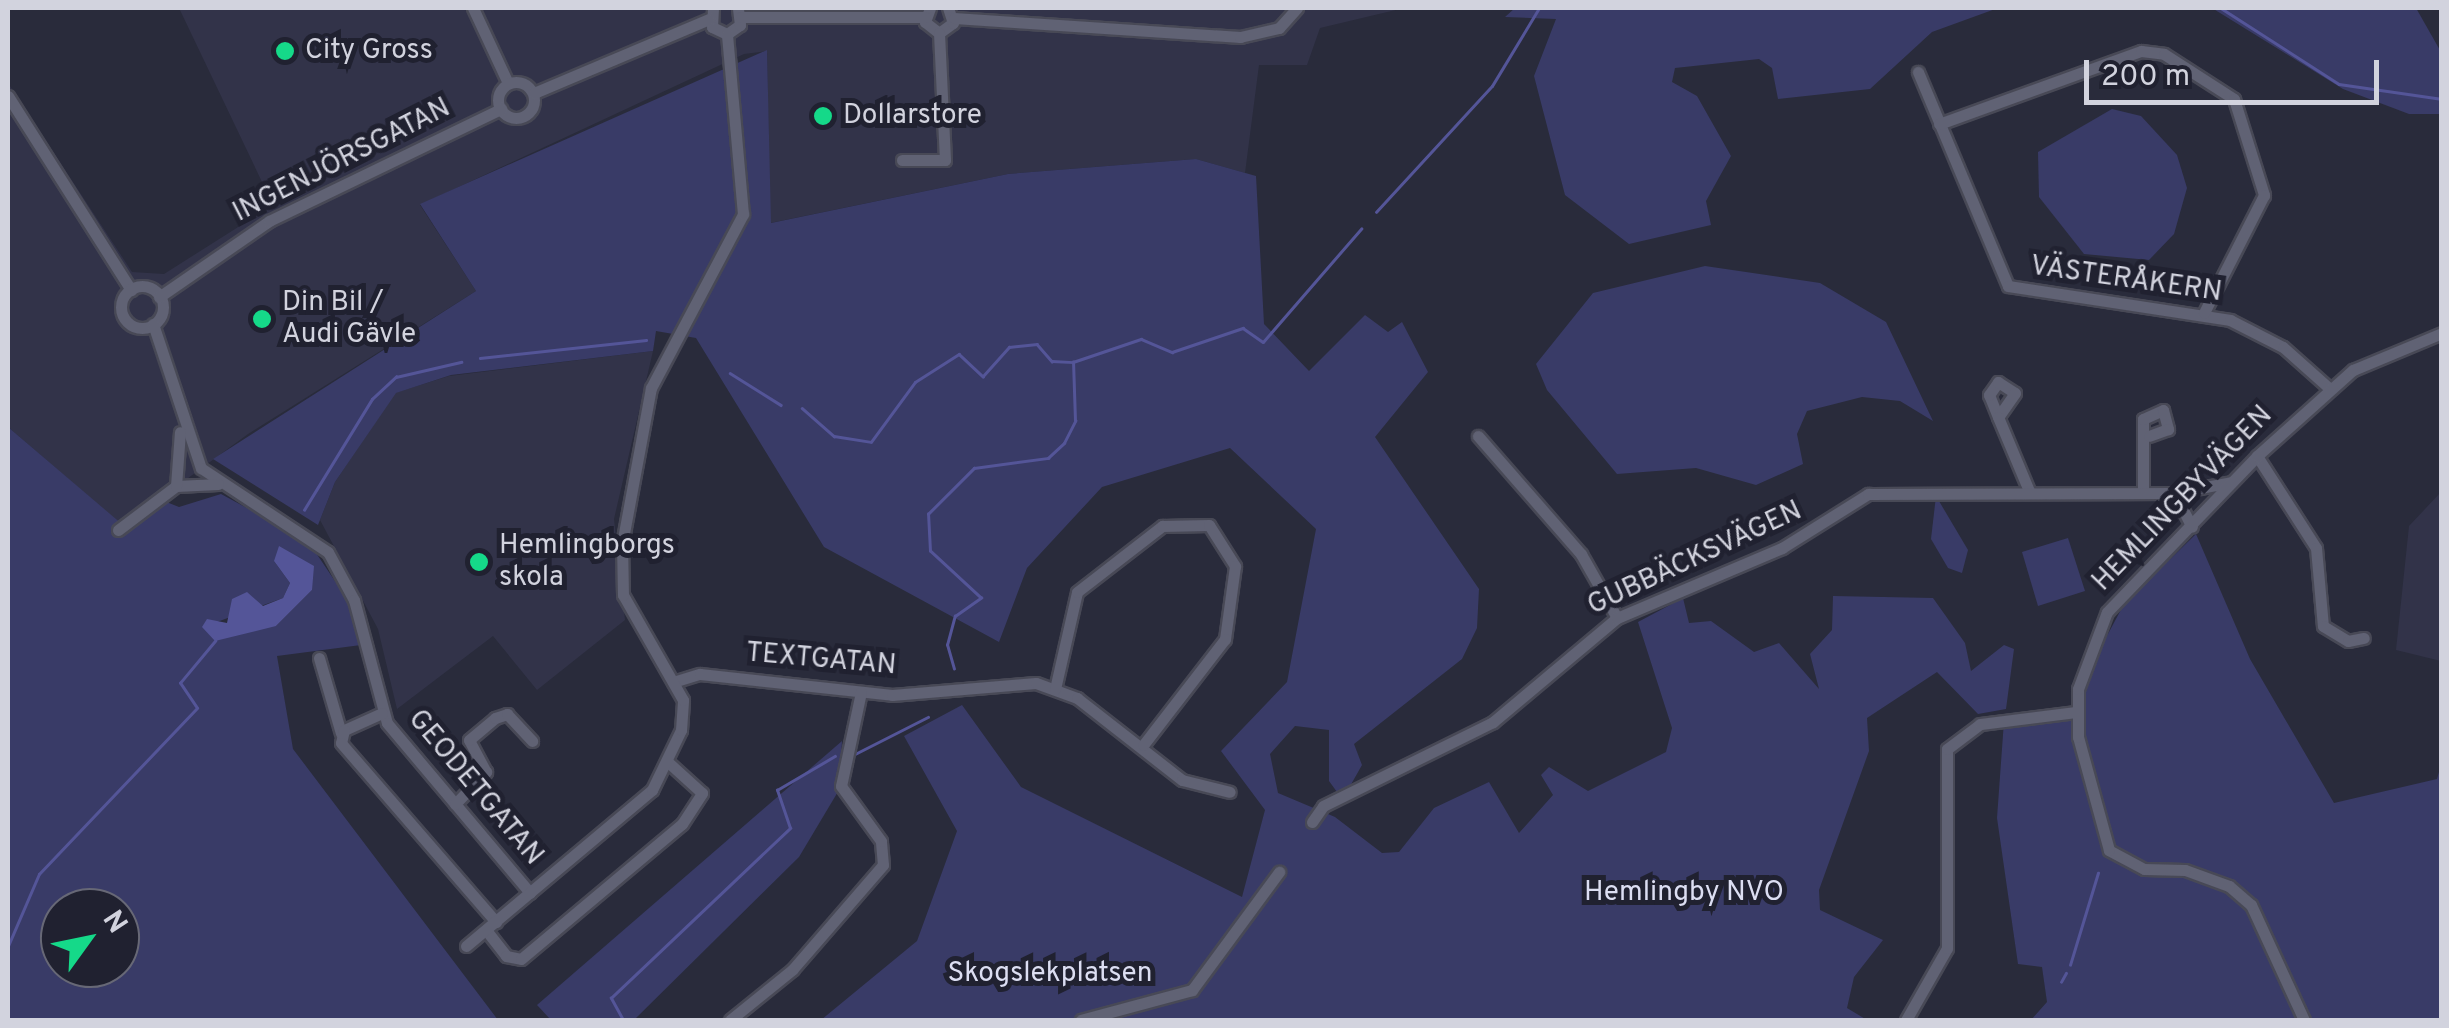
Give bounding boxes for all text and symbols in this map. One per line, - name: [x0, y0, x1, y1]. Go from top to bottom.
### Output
- place label: City Gross: [305, 34, 433, 68]
- marker: City Gross: [274, 40, 296, 62]
- scale bar: [2089, 40, 2384, 102]
- text: 200 m: [2101, 59, 2190, 96]
- street label: INGENJÖRSGATAN: [228, 92, 456, 230]
- place label: Dollarstore: [843, 99, 982, 133]
- marker: Dollarstore: [812, 105, 834, 127]
- street label: VÄSTERÅKERN: [2028, 250, 2224, 310]
- place label: Din Bil / Audi Gävle: [282, 286, 416, 352]
- marker: Din Bil / Audi Gävle: [251, 308, 273, 330]
- street label: HEMLINGBYVÄGEN: [2086, 399, 2280, 599]
- street label: GUBBÄCKSVÄGEN: [1583, 495, 1807, 623]
- place label: Hemlingborgs skola: [499, 529, 675, 595]
- marker: Hemlingborgs skola: [468, 551, 490, 573]
- street label: TEXTGATAN: [744, 637, 898, 683]
- street label: GEODETGATAN: [400, 703, 550, 873]
- park label: Hemlingby NVO: [1584, 876, 1784, 910]
- north arrow: [40, 888, 140, 988]
- text: N: [93, 905, 134, 941]
- park label: Skogslekplatsen: [948, 957, 1152, 991]

